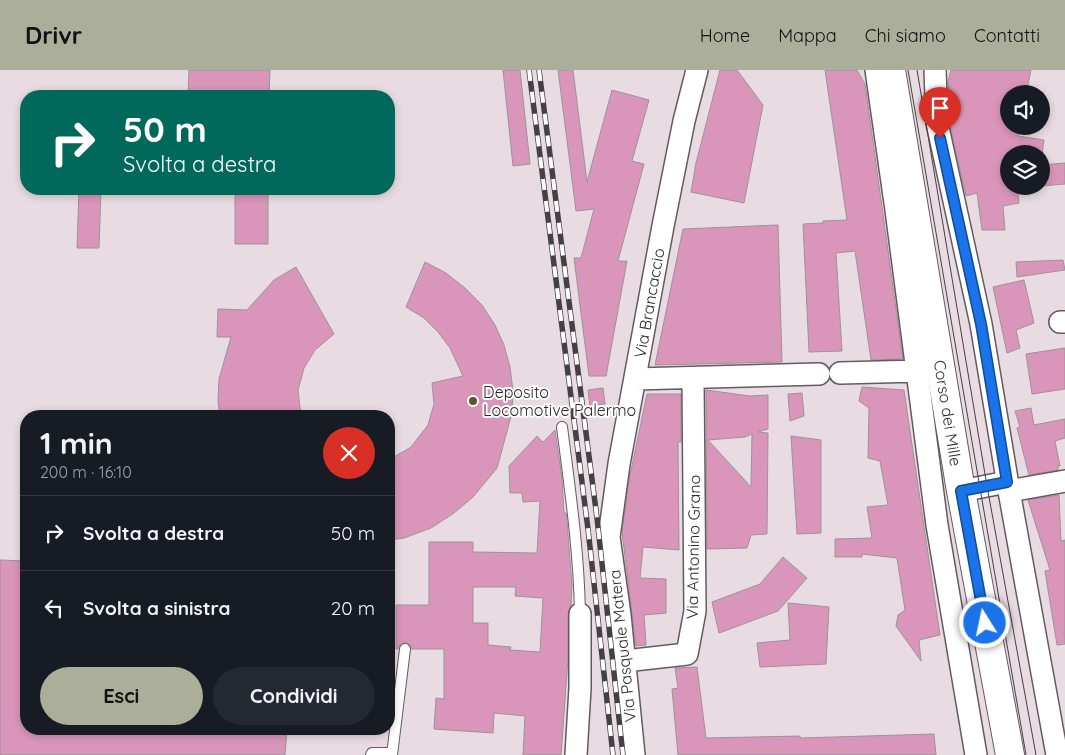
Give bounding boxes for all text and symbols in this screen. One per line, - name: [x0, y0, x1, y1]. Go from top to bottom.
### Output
- text: Drivr: [25, 20, 82, 50]
- text: Home: [700, 24, 750, 47]
- text: Mappa: [778, 24, 837, 47]
- text: Chi siamo: [865, 24, 946, 47]
- text: Contatti: [974, 24, 1040, 47]
- map controls: [1000, 85, 1050, 195]
- button: sound: [1000, 85, 1050, 135]
- pin: [919, 87, 961, 138]
- icon: arrive: [926, 94, 954, 122]
- text: 50 m: [123, 107, 207, 151]
- icon: right: [40, 110, 105, 175]
- button: layers: [1000, 145, 1050, 195]
- text: Svolta a destra: [123, 150, 276, 178]
- street label: Via Brancaccio: [630, 247, 668, 359]
- street label: Corso dei Mille: [930, 358, 966, 468]
- place label: Deposito Locomotive Palermo: [483, 382, 636, 420]
- marker: Deposito Locomotive Palermo: [467, 395, 479, 407]
- text: 1 min: [40, 424, 113, 462]
- button: close: [323, 427, 375, 479]
- text: 200 m · 16:10: [40, 462, 132, 482]
- street label: Via Antonino Grano: [682, 475, 704, 619]
- icon: right: [40, 519, 68, 547]
- text: Svolta a destra: [83, 521, 224, 545]
- text: 50 m: [331, 521, 375, 545]
- street label: Via Pasquale Matera: [604, 569, 640, 723]
- icon: left: [40, 594, 68, 622]
- text: Svolta a sinistra: [83, 596, 230, 620]
- text: 20 m: [331, 596, 375, 620]
- position arrow: [958, 596, 1010, 648]
- button: Esci: [40, 667, 203, 725]
- button: Condividi: [213, 667, 375, 725]

